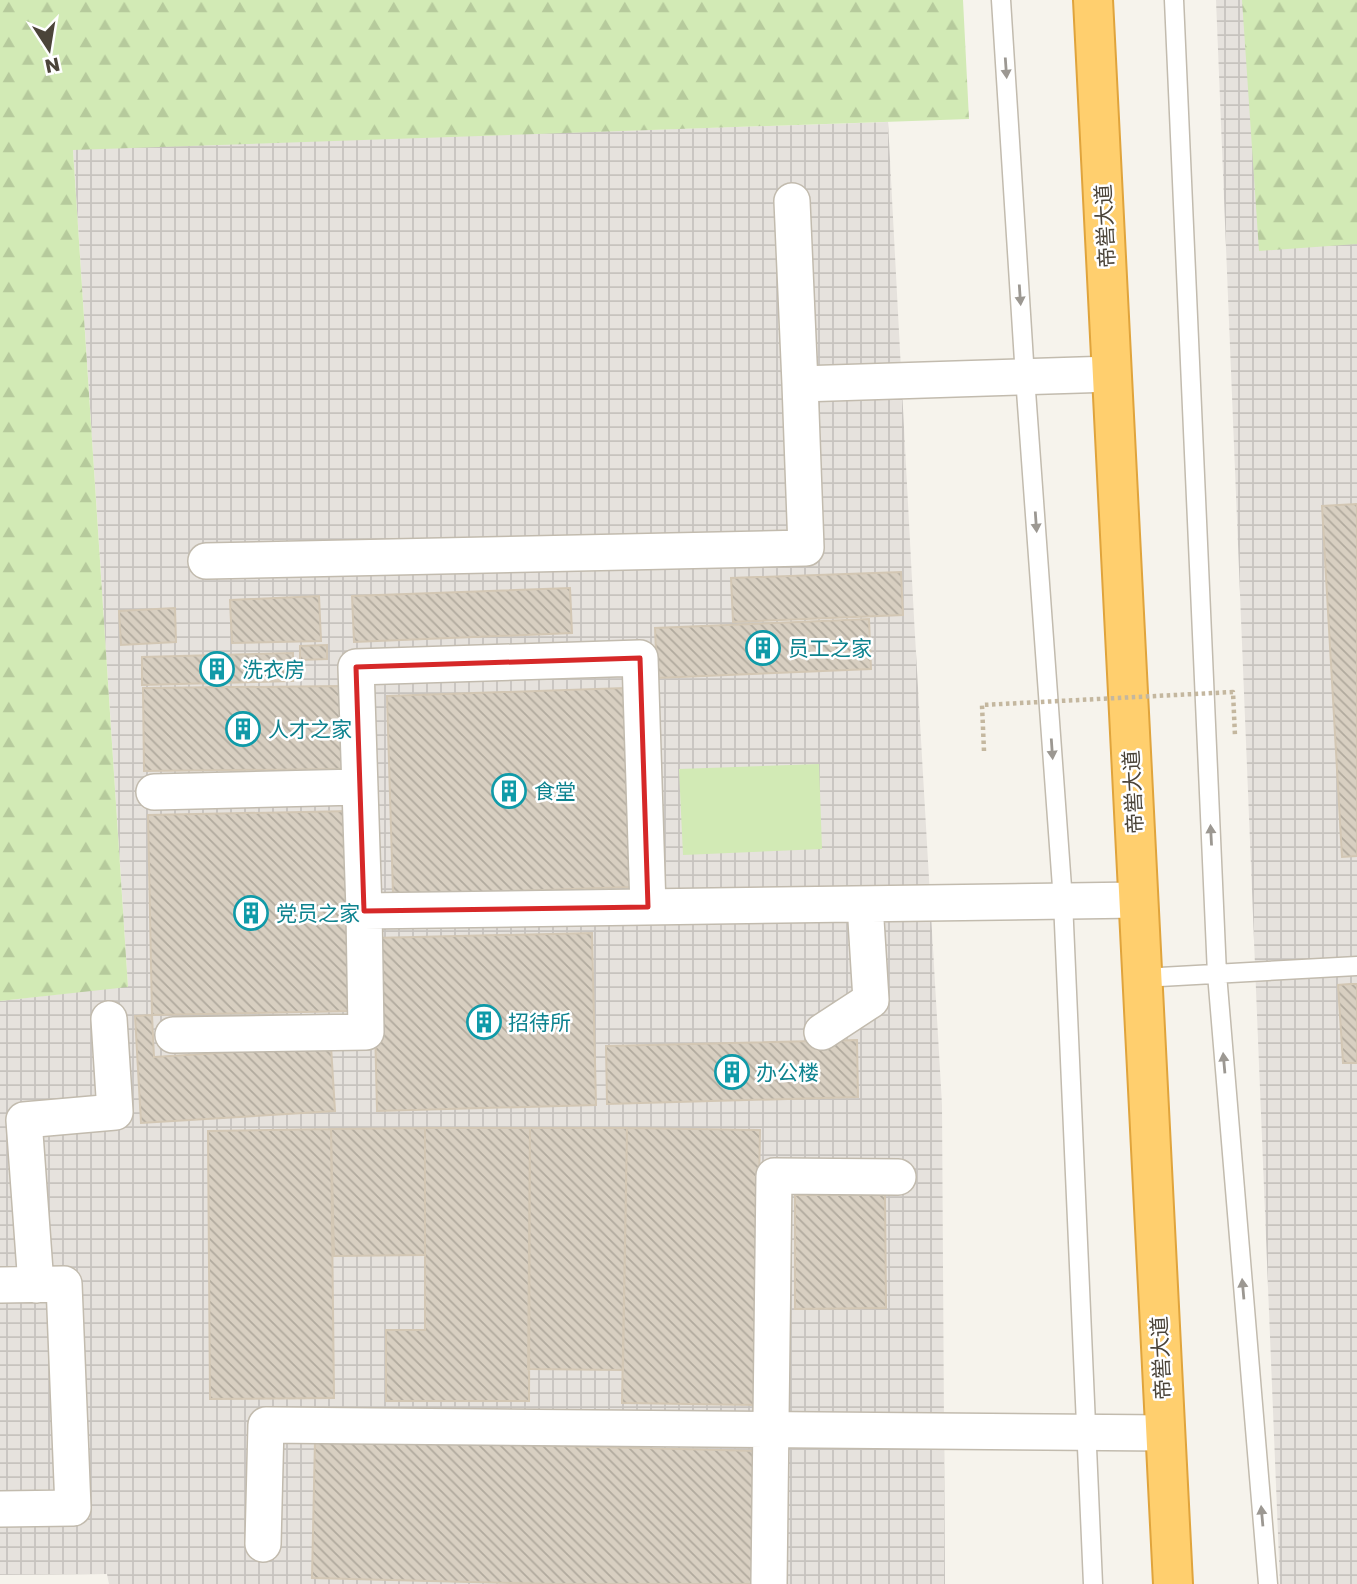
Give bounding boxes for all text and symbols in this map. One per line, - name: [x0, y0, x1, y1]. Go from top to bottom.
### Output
- north arrow: [14, 14, 84, 84]
- text: N: [43, 50, 62, 80]
- one-way arrow: [1000, 57, 1011, 79]
- street label: 帝喾大道: [1088, 183, 1122, 269]
- one-way arrow: [1015, 284, 1026, 306]
- one-way arrow: [1030, 511, 1041, 533]
- building icon: 员工之家: [744, 629, 782, 667]
- place label: 员工之家: [788, 634, 872, 663]
- building icon: 洗衣房: [198, 650, 236, 688]
- place label: 洗衣房: [242, 655, 305, 684]
- building icon: 人才之家: [224, 710, 262, 748]
- place label: 人才之家: [268, 715, 352, 744]
- one-way arrow: [1047, 738, 1058, 760]
- street label: 帝喾大道: [1116, 749, 1150, 835]
- building icon: 食堂: [490, 772, 528, 810]
- place label: 食堂: [534, 777, 576, 806]
- one-way arrow: [1205, 824, 1216, 846]
- building icon: 党员之家: [232, 894, 270, 932]
- place label: 党员之家: [276, 899, 360, 928]
- building icon: 招待所: [465, 1003, 503, 1041]
- place label: 招待所: [508, 1008, 571, 1037]
- one-way arrow: [1218, 1051, 1229, 1073]
- building icon: 办公楼: [713, 1053, 751, 1091]
- place label: 办公楼: [756, 1058, 819, 1087]
- one-way arrow: [1237, 1278, 1248, 1300]
- street label: 帝喾大道: [1144, 1315, 1178, 1401]
- one-way arrow: [1256, 1505, 1267, 1527]

